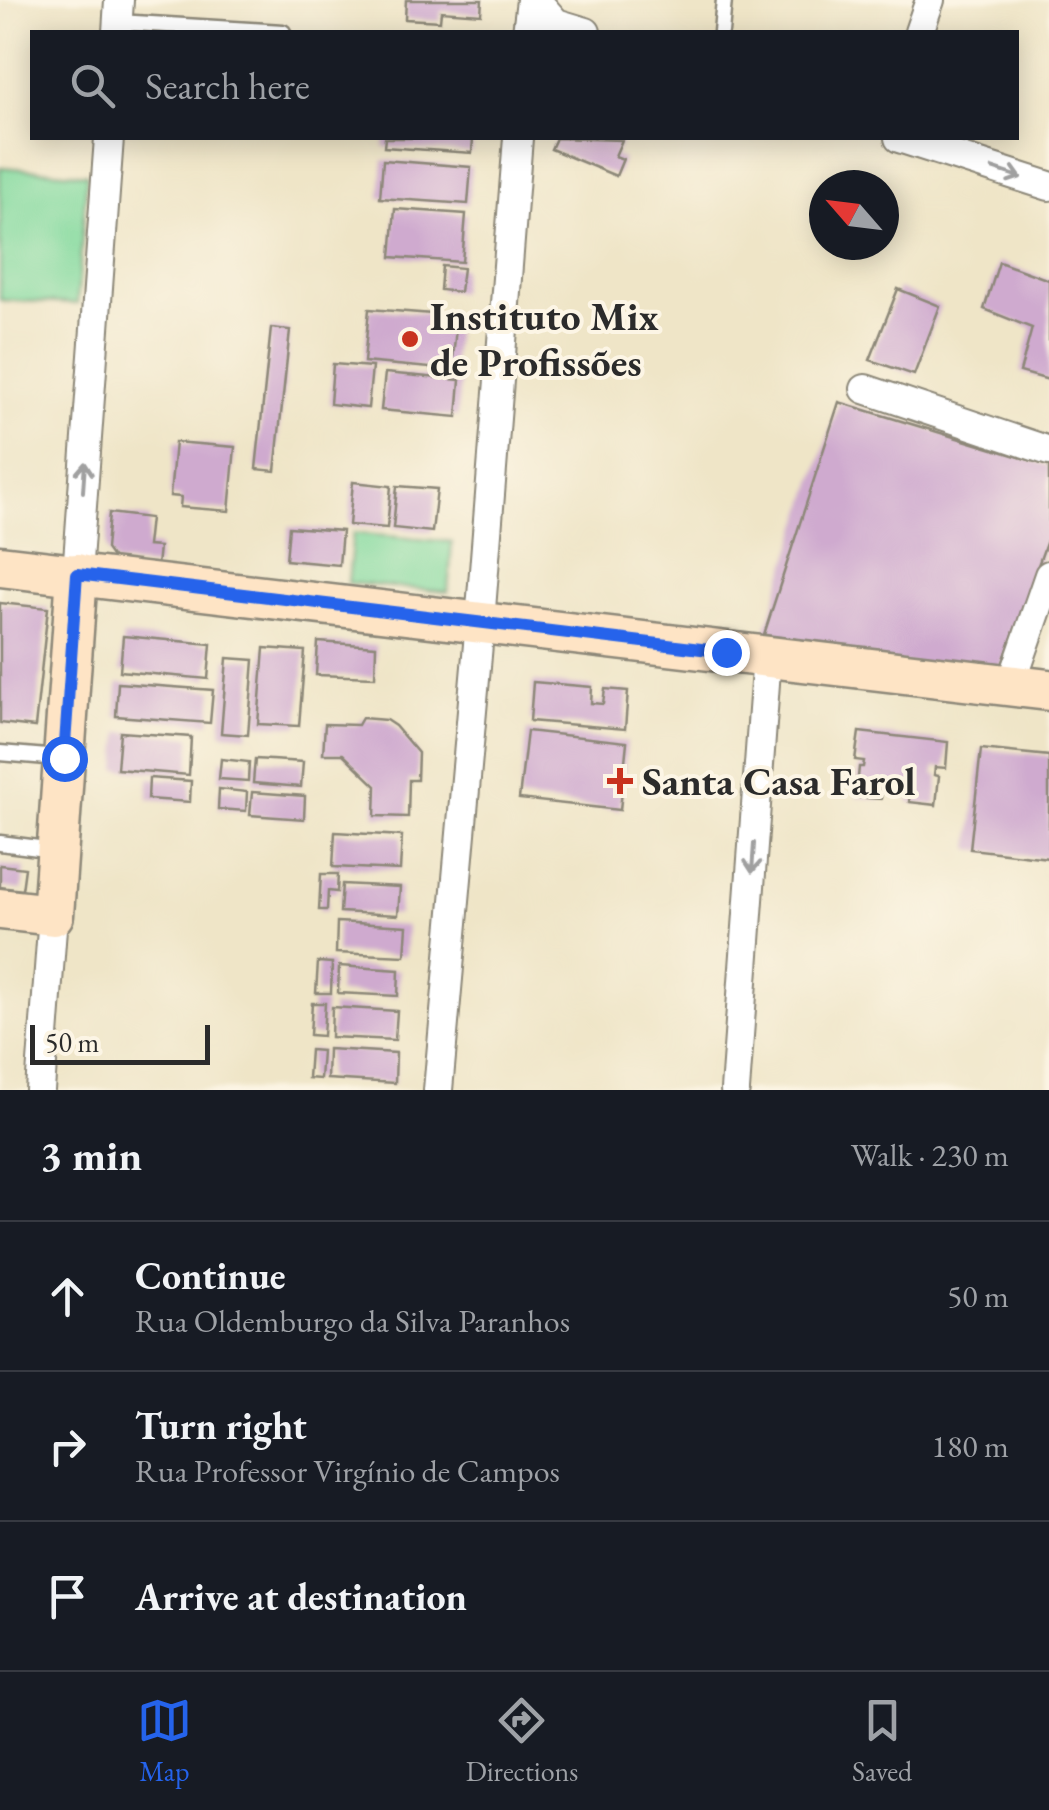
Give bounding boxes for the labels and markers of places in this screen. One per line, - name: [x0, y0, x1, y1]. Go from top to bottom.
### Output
- place label: Instituto Mix de Profissões: [430, 290, 659, 388]
- marker: Instituto Mix de Profissões: [399, 328, 421, 350]
- place label: Santa Casa Farol: [642, 755, 916, 807]
- marker: Santa Casa Farol: [607, 768, 633, 794]

